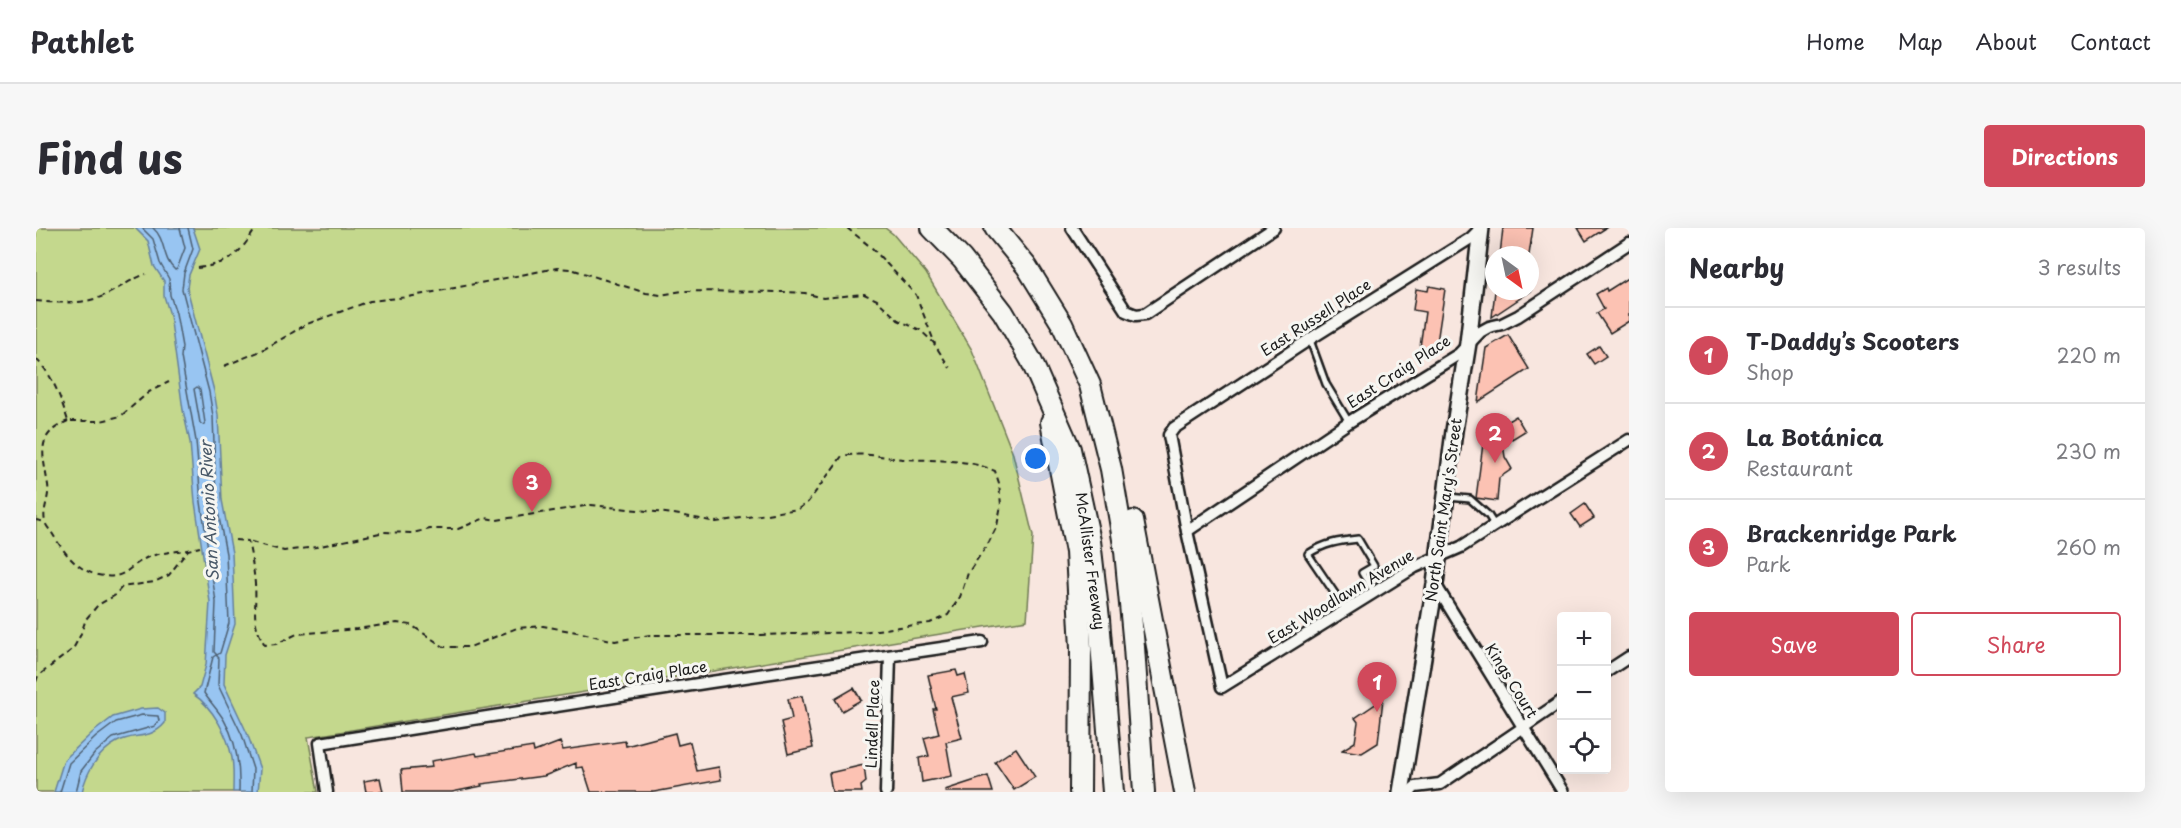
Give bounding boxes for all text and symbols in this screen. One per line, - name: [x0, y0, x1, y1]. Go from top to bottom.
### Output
- text: Pathlet: [30, 20, 134, 63]
- text: Home: [1806, 25, 1865, 57]
- text: Map: [1898, 25, 1943, 57]
- text: About: [1976, 25, 2037, 57]
- text: Contact: [2070, 25, 2151, 57]
- text: Find us: [36, 125, 183, 188]
- button: Directions: [1984, 125, 2145, 187]
- north arrow: [1485, 246, 1539, 300]
- text: Nearby: [1689, 248, 1784, 287]
- text: 3 results: [2038, 252, 2121, 282]
- street label: East Russell Place: [1256, 272, 1375, 361]
- text: T-Daddy’s Scooters: [1746, 324, 1959, 357]
- street label: East Craig Place: [1342, 328, 1455, 413]
- text: 1: [1704, 340, 1713, 370]
- text: 220 m: [2057, 340, 2121, 370]
- text: Shop: [1746, 357, 1794, 387]
- pin: 2: [1476, 414, 1514, 463]
- street label: North Saint Mary's Street: [1418, 416, 1467, 603]
- text: La Botánica: [1746, 420, 1884, 453]
- text: 2: [1701, 436, 1716, 466]
- text: 230 m: [2056, 436, 2121, 466]
- water label: San Antonio River: [192, 438, 224, 582]
- your location: [1021, 444, 1050, 473]
- text: Restaurant: [1746, 453, 1853, 483]
- pin: 3: [512, 462, 552, 512]
- street label: McAllister Freeway: [1070, 490, 1113, 631]
- text: Brackenridge Park: [1746, 516, 1957, 549]
- text: 3: [1702, 532, 1715, 562]
- text: 260 m: [2056, 532, 2121, 562]
- street label: East Woodlawn Avenue: [1263, 543, 1418, 649]
- text: Park: [1746, 549, 1791, 579]
- map controls: [1557, 612, 1611, 774]
- button: +: [1557, 612, 1611, 666]
- button: Save: [1689, 612, 1899, 676]
- button: Share: [1911, 612, 2121, 676]
- street label: Kings Court: [1480, 638, 1544, 722]
- street label: East Craig Place: [587, 654, 709, 695]
- pin: 1: [1358, 662, 1396, 712]
- button: −: [1557, 666, 1611, 720]
- street label: Lindell Place: [858, 679, 885, 769]
- button: locate: [1557, 720, 1611, 774]

